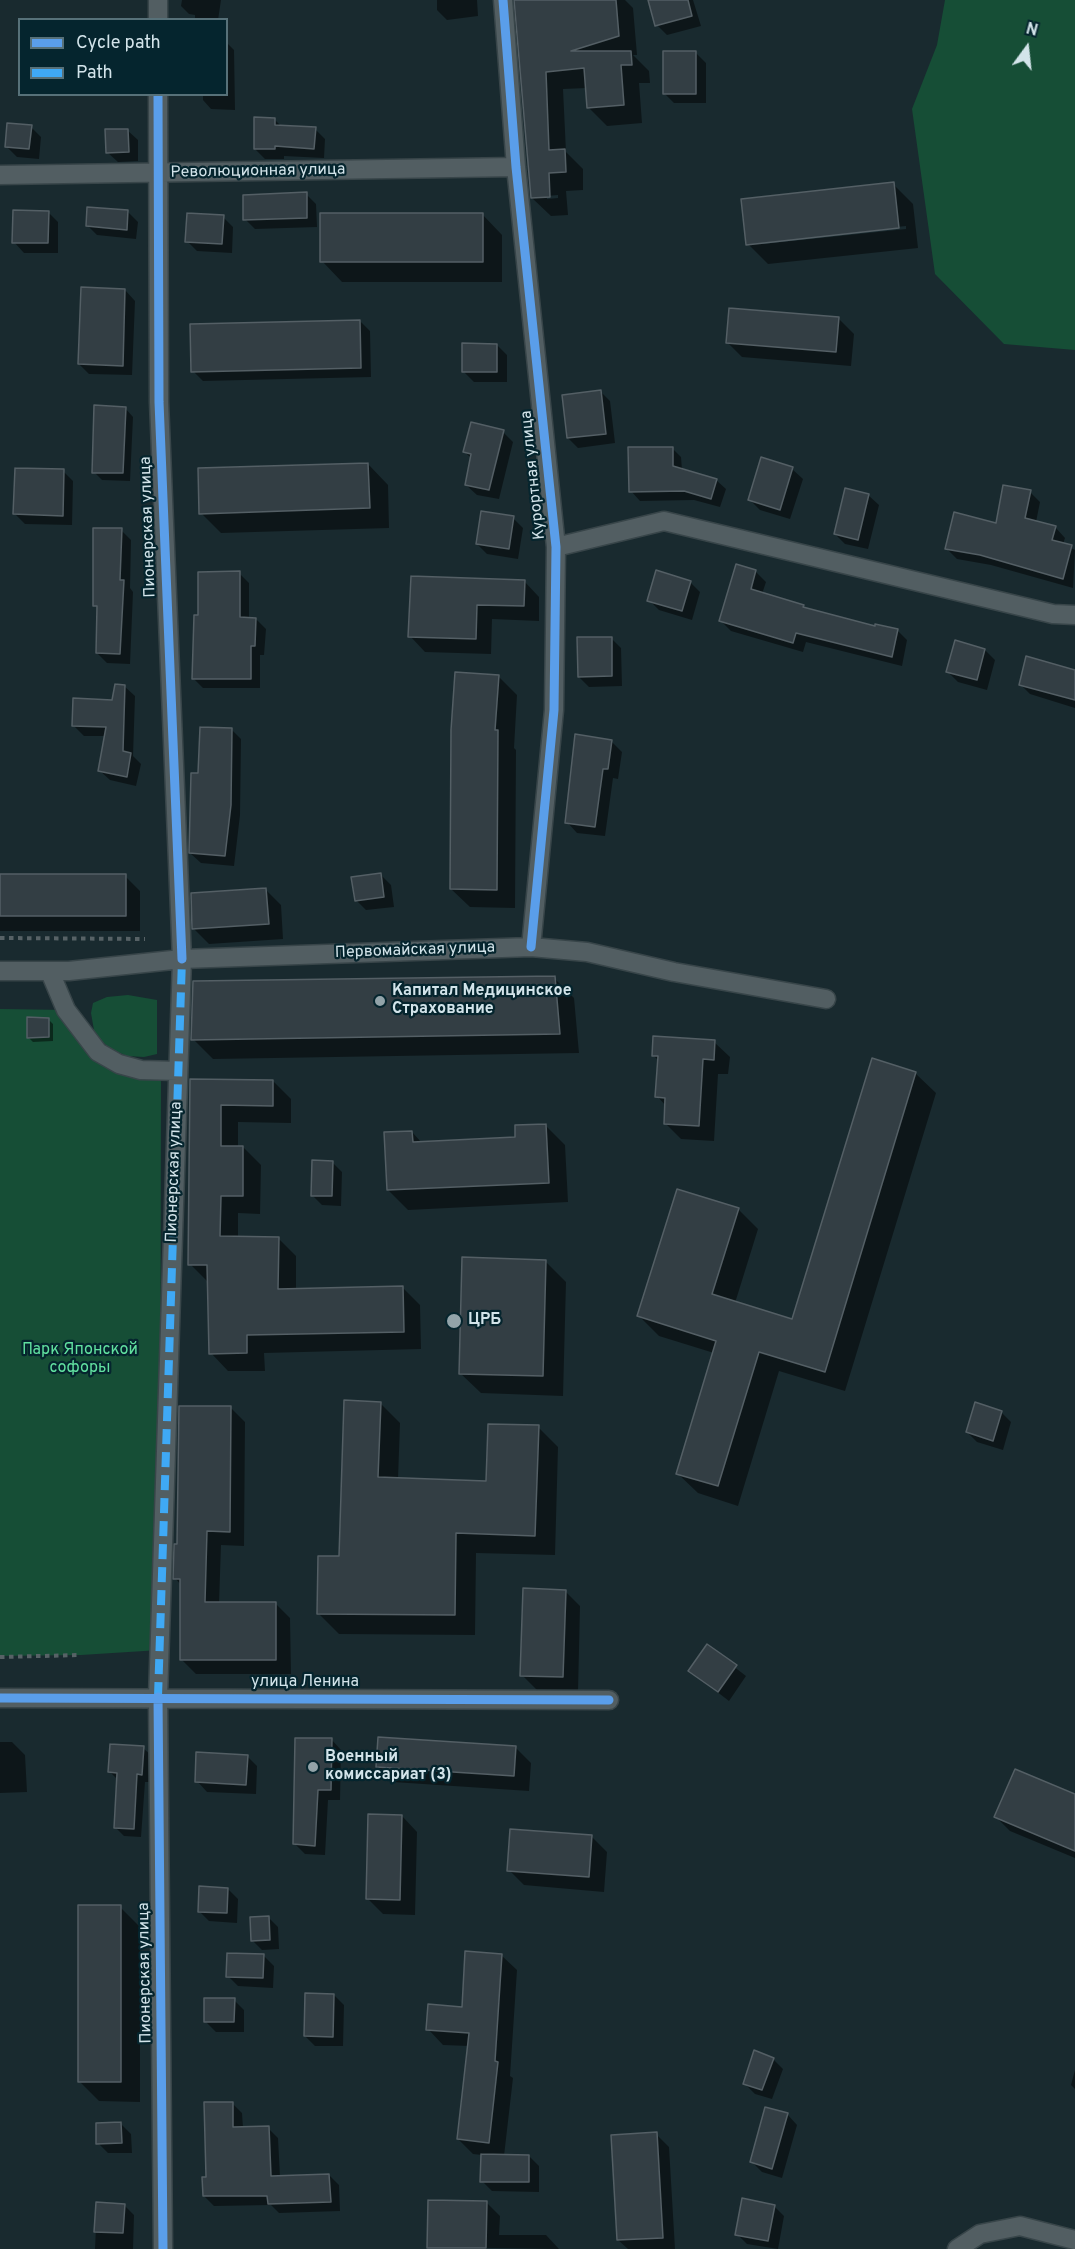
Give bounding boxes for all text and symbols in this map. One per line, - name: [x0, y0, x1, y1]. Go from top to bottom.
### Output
- legend: [18, 18, 228, 96]
- north arrow: [997, 18, 1057, 78]
- text: N: [1024, 19, 1040, 42]
- text: Cycle path: [76, 32, 161, 55]
- text: Path: [76, 62, 113, 85]
- street label: Революционная улица: [170, 161, 346, 183]
- street label: Курортная улица: [518, 409, 550, 541]
- street label: Пионерская улица: [137, 456, 161, 598]
- street label: Первомайская улица: [335, 939, 495, 963]
- place label: Капитал Медицинское Страхование: [392, 982, 572, 1020]
- marker: Капитал Медицинское Страхование: [373, 994, 387, 1008]
- street label: Пионерская улица: [163, 1101, 187, 1243]
- place label: ЦРБ: [468, 1311, 501, 1331]
- marker: ЦРБ: [445, 1312, 463, 1330]
- park label: Парк Японской софоры: [22, 1341, 138, 1379]
- street label: улица Ленина: [251, 1673, 359, 1693]
- place label: Военный комиссариат (3): [325, 1748, 451, 1786]
- marker: Военный комиссариат (3): [306, 1760, 320, 1774]
- street label: Пионерская улица: [135, 1902, 157, 2044]

